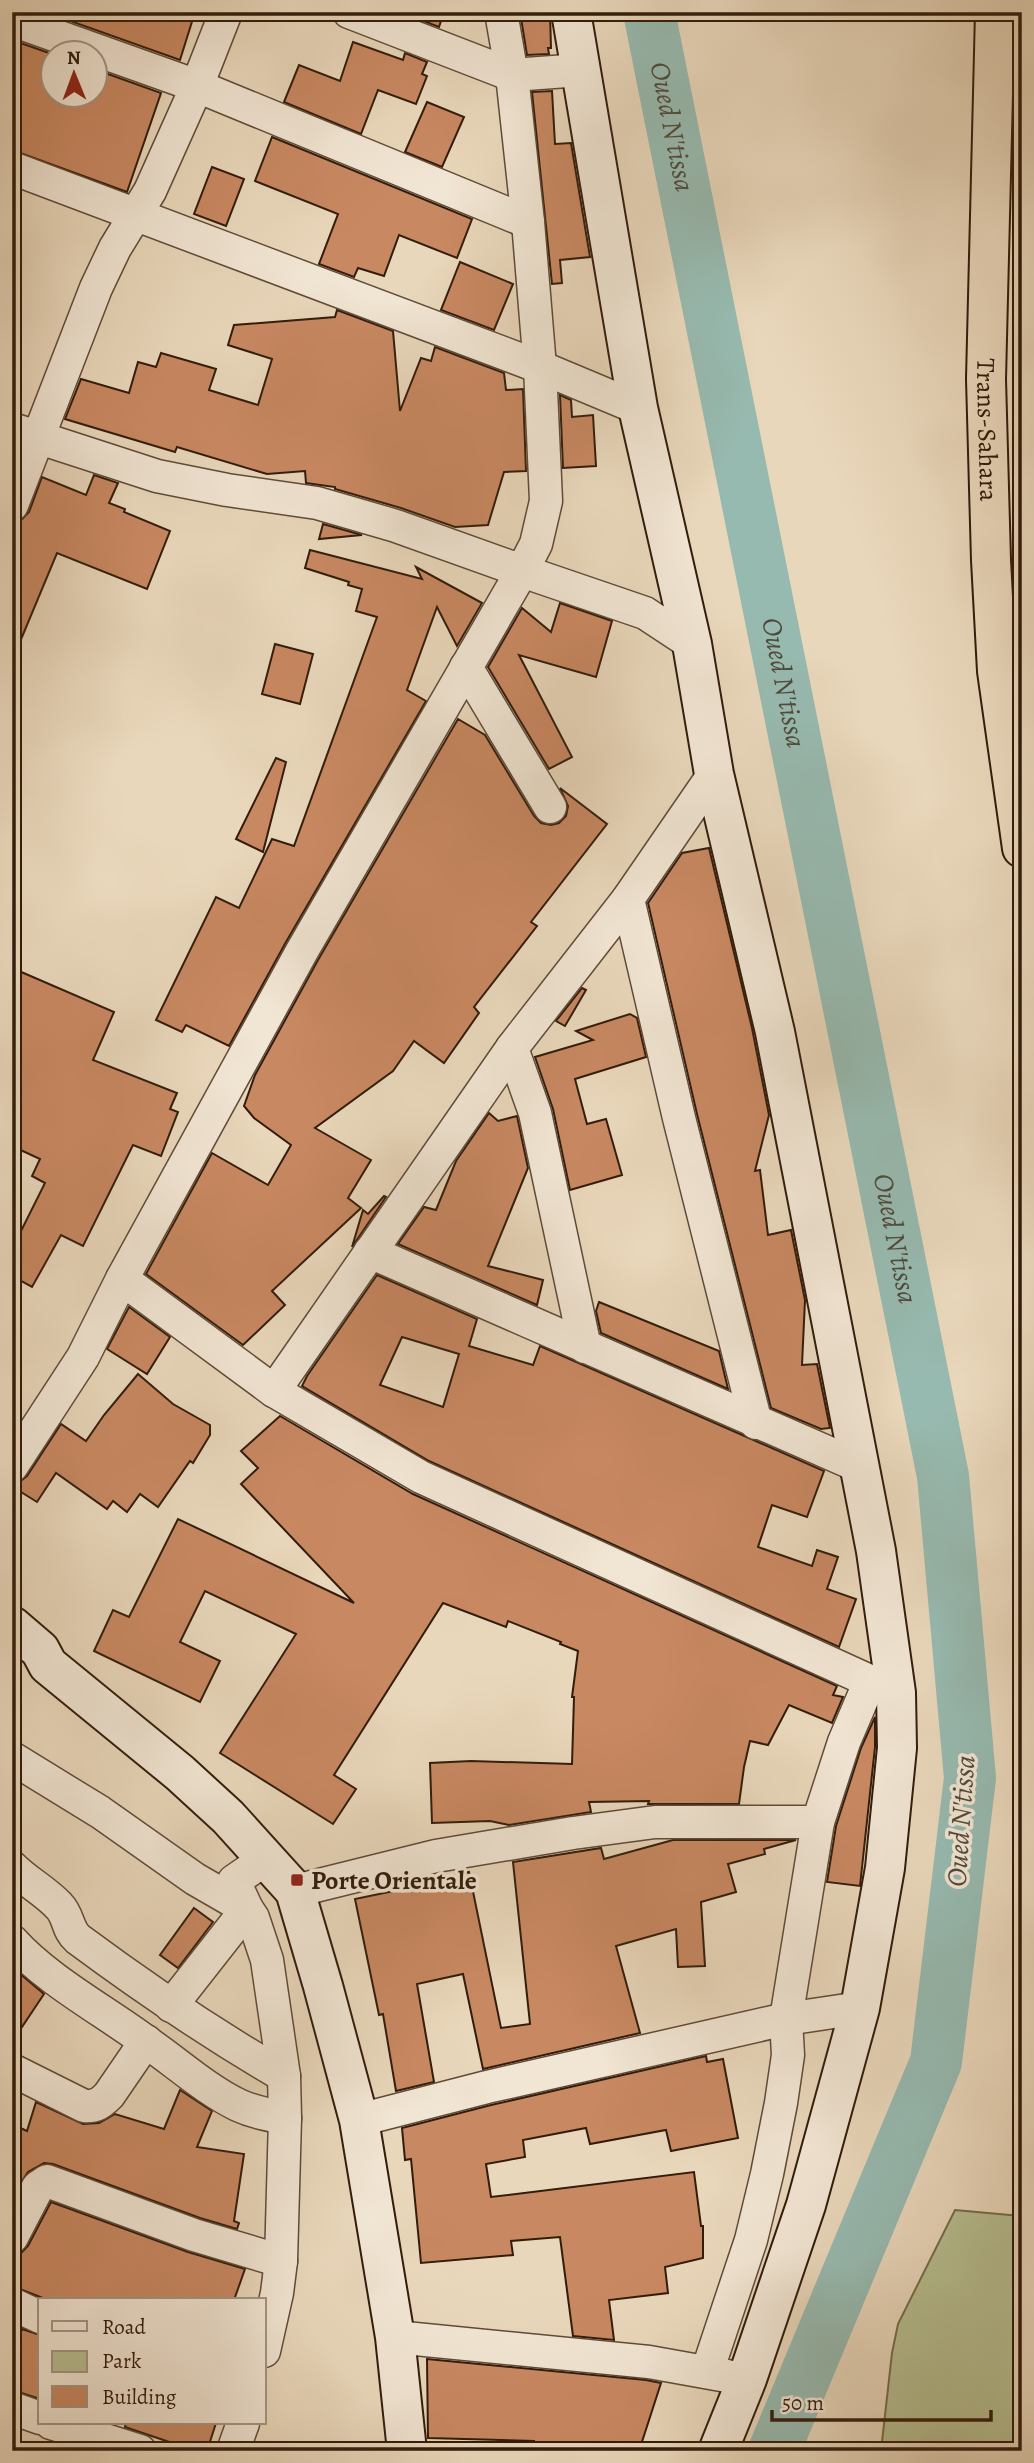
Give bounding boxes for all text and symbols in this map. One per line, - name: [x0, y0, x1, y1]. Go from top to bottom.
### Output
- north arrow: [38, 38, 108, 108]
- text: N: [67, 45, 81, 71]
- water label: Oued N'tissa: [640, 58, 704, 195]
- street label: Trans-Sahara: [968, 358, 1007, 502]
- water label: Oued N'tissa: [752, 614, 815, 751]
- water label: Oued N'tissa: [864, 1170, 927, 1307]
- water label: Oued N'tissa: [937, 1754, 985, 1888]
- place label: Porte Orientale: [311, 1863, 477, 1898]
- marker: Porte Orientale: [289, 1872, 305, 1888]
- legend: [38, 2298, 266, 2424]
- text: Road: [102, 2313, 146, 2341]
- text: Park: [102, 2347, 142, 2375]
- scale bar: [772, 2379, 990, 2423]
- text: Building: [102, 2383, 177, 2411]
- text: 50 m: [782, 2389, 824, 2417]

